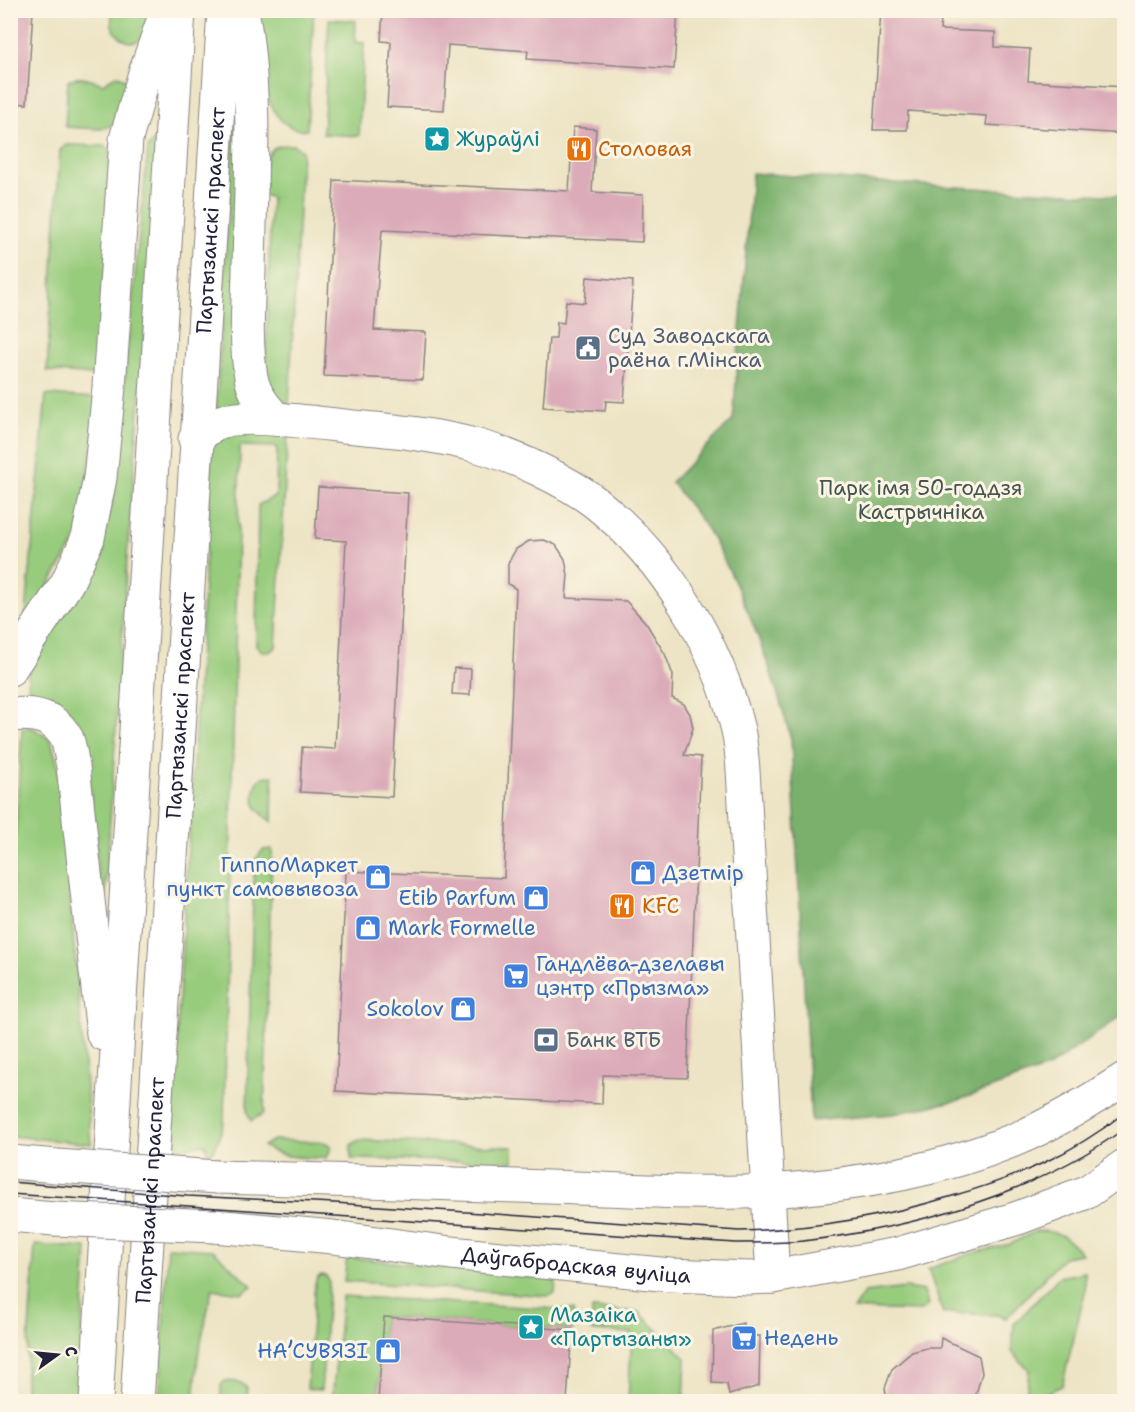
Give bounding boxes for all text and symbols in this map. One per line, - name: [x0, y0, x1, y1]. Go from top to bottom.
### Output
- street label: Партызанскі праспект: [190, 106, 232, 334]
- place icon: Жураўлі: [422, 124, 452, 154]
- place label: Жураўлі: [456, 125, 540, 153]
- restaurant icon: Столовая: [564, 134, 594, 164]
- place label: Столовая: [598, 135, 692, 163]
- place label: Суд Заводскага раёна г.Мінска: [608, 322, 770, 374]
- public building icon: Суд Заводскага раёна г.Мінска: [573, 333, 603, 363]
- park label: Парк імя 50-годдзя Кастрычніка: [819, 474, 1023, 526]
- street label: Партызанскі праспект: [159, 591, 202, 819]
- place label: ГиппоМаркет пункт самовывоза: [167, 851, 358, 903]
- shop icon: Дзетмір: [628, 858, 658, 888]
- place label: Дзетмір: [662, 859, 744, 887]
- shop icon: ГиппоМаркет пункт самовывоза: [363, 862, 393, 892]
- shop icon: Etib Parfum: [521, 883, 551, 913]
- place label: Etib Parfum: [399, 884, 516, 912]
- restaurant icon: KFC: [607, 891, 637, 921]
- place label: KFC: [642, 892, 679, 920]
- shop icon: Mark Formelle: [353, 913, 383, 943]
- place label: Mark Formelle: [388, 914, 536, 942]
- place label: Гандлёва-дзелавы цэнтр «Прызма»: [536, 950, 725, 1002]
- supermarket icon: Гандлёва-дзелавы цэнтр «Прызма»: [501, 961, 531, 991]
- shop icon: Sokolov: [448, 994, 478, 1024]
- place label: Sokolov: [366, 995, 444, 1023]
- bank icon: Банк ВТБ: [531, 1025, 561, 1055]
- place label: Банк ВТБ: [566, 1026, 661, 1054]
- street label: Партызанскі праспект: [129, 1076, 171, 1305]
- street label: Даўгабродская вуліца: [460, 1240, 691, 1290]
- place label: Мазаіка «Партызаны»: [550, 1301, 691, 1353]
- place icon: Мазаіка «Партызаны»: [516, 1312, 546, 1342]
- supermarket icon: Недень: [729, 1323, 759, 1353]
- place label: Недень: [764, 1324, 838, 1352]
- north arrow: [27, 1325, 87, 1385]
- shop icon: НАʼСУВЯЗІ: [373, 1336, 403, 1366]
- place label: НАʼСУВЯЗІ: [257, 1337, 368, 1365]
- text: С: [60, 1344, 82, 1359]

